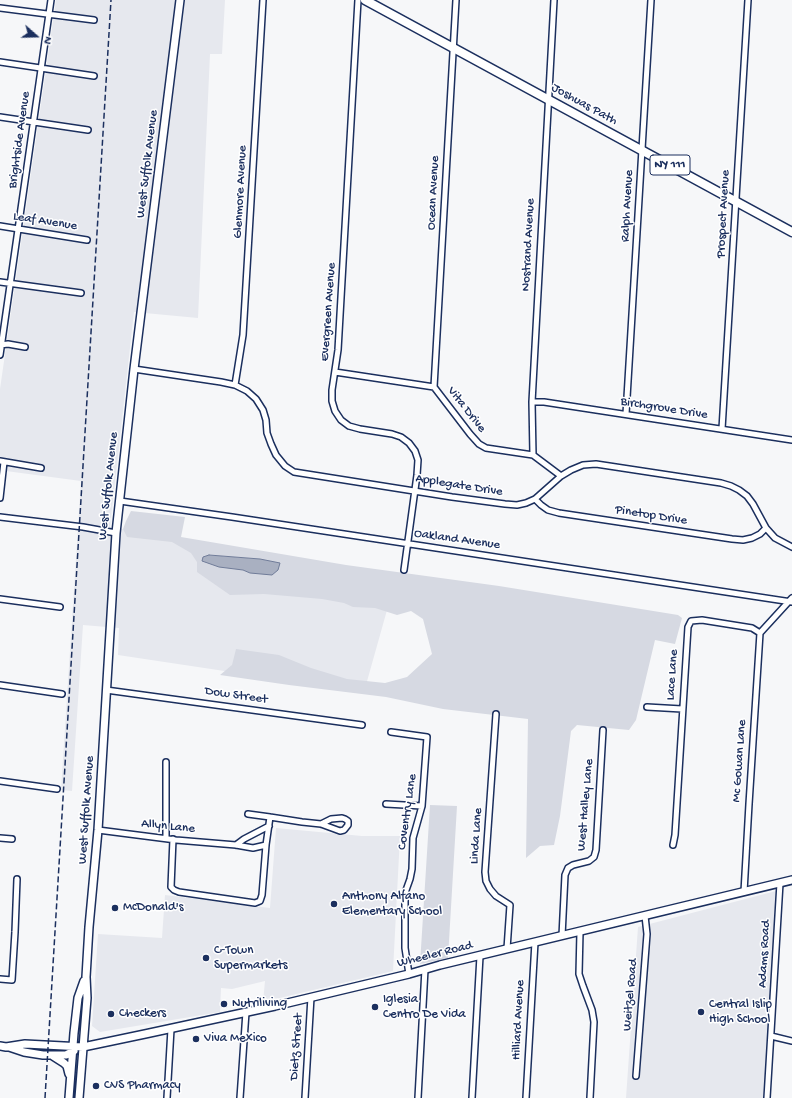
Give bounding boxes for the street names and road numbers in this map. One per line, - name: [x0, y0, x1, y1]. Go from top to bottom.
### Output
- street label: Joshuas Path: [548, 80, 620, 130]
- street label: Brightside Avenue: [5, 90, 35, 190]
- street label: West Suffolk Avenue: [134, 109, 162, 219]
- street label: Glenmore Avenue: [231, 145, 251, 239]
- street label: Ocean Avenue: [424, 155, 444, 231]
- road number: NY 111: [650, 155, 690, 175]
- street label: Ralph Avenue: [618, 169, 638, 243]
- street label: Prospect Avenue: [714, 169, 734, 259]
- street label: Nostrand Avenue: [519, 198, 539, 292]
- street label: Leaf Avenue: [12, 209, 78, 235]
- street label: Evergreen Avenue: [318, 262, 340, 362]
- street label: Vita Drive: [443, 384, 489, 436]
- street label: Birchgrove Drive: [619, 394, 709, 424]
- street label: West Suffolk Avenue: [96, 431, 122, 541]
- street label: Applegate Drive: [414, 471, 504, 501]
- street label: Pinetop Drive: [614, 503, 688, 529]
- street label: Oakland Avenue: [413, 526, 501, 554]
- street label: Lace Lane: [663, 649, 683, 701]
- street label: Dow Street: [204, 684, 268, 708]
- street label: Mc Gowan Lane: [729, 719, 751, 803]
- street label: West Suffolk Avenue: [75, 755, 99, 865]
- street label: West Halley Lane: [574, 758, 598, 852]
- street label: Coventry Lane: [395, 773, 421, 851]
- street label: Linda Lane: [467, 807, 487, 865]
- street label: Allyn Lane: [140, 816, 196, 838]
- street label: Adams Road: [755, 920, 775, 988]
- street label: Wheeler Road: [396, 938, 474, 972]
- street label: Weitzel Road: [620, 958, 642, 1032]
- street label: Hilliard Avenue: [509, 979, 529, 1061]
- street label: Dietz Street: [287, 1013, 307, 1081]

